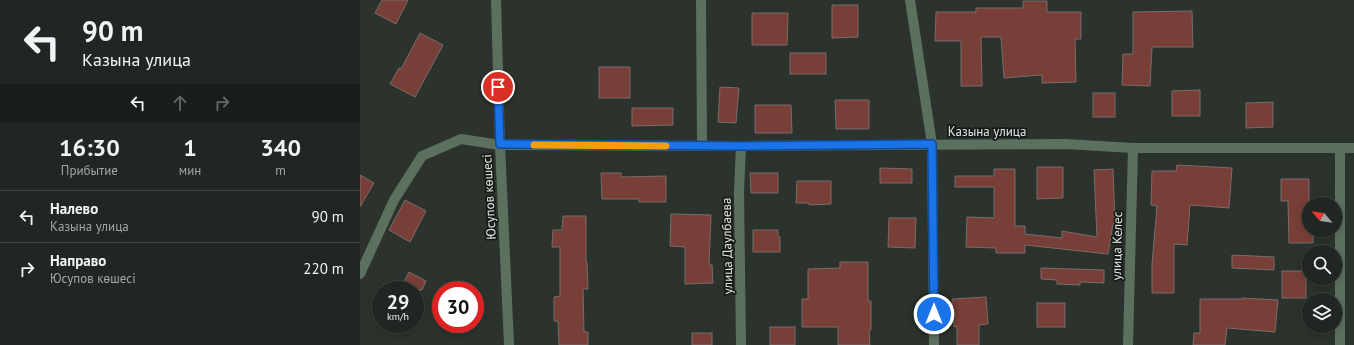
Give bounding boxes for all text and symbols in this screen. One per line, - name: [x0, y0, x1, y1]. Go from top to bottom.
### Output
- text: 90 m: [82, 12, 143, 49]
- icon: left: [16, 16, 68, 68]
- text: Казына улица: [82, 48, 191, 71]
- pin: [481, 70, 515, 104]
- icon: arrive: [487, 76, 509, 98]
- icon: left: [127, 92, 149, 114]
- icon: ahead: [169, 92, 191, 114]
- icon: right: [211, 92, 233, 114]
- street label: Казына улица: [948, 123, 1026, 140]
- text: 16:30: [59, 132, 120, 163]
- text: 1: [183, 132, 197, 163]
- text: 340: [260, 132, 301, 163]
- street label: Юсупов көшесі: [478, 154, 500, 240]
- text: Прибытие: [61, 162, 118, 179]
- text: мин: [179, 162, 201, 179]
- text: m: [275, 162, 286, 179]
- street label: улица Даулбаева: [718, 197, 736, 295]
- north arrow: [1302, 197, 1342, 237]
- map controls: [1302, 197, 1342, 333]
- text: Налево: [50, 199, 98, 218]
- icon: left: [16, 206, 38, 228]
- text: 90 m: [311, 207, 344, 226]
- street label: улица Келес: [1108, 211, 1126, 281]
- text: Казына улица: [50, 218, 129, 235]
- button: search: [1302, 245, 1342, 285]
- text: Направо: [50, 251, 106, 270]
- icon: right: [16, 258, 38, 280]
- text: 220 m: [303, 259, 344, 278]
- text: Юсупов көшесі: [50, 270, 136, 287]
- speed limit sign: 30: [432, 281, 484, 333]
- text: 29: [387, 289, 409, 315]
- position arrow: [913, 293, 955, 335]
- button: layers: [1302, 293, 1342, 333]
- text: km/h: [387, 310, 409, 323]

